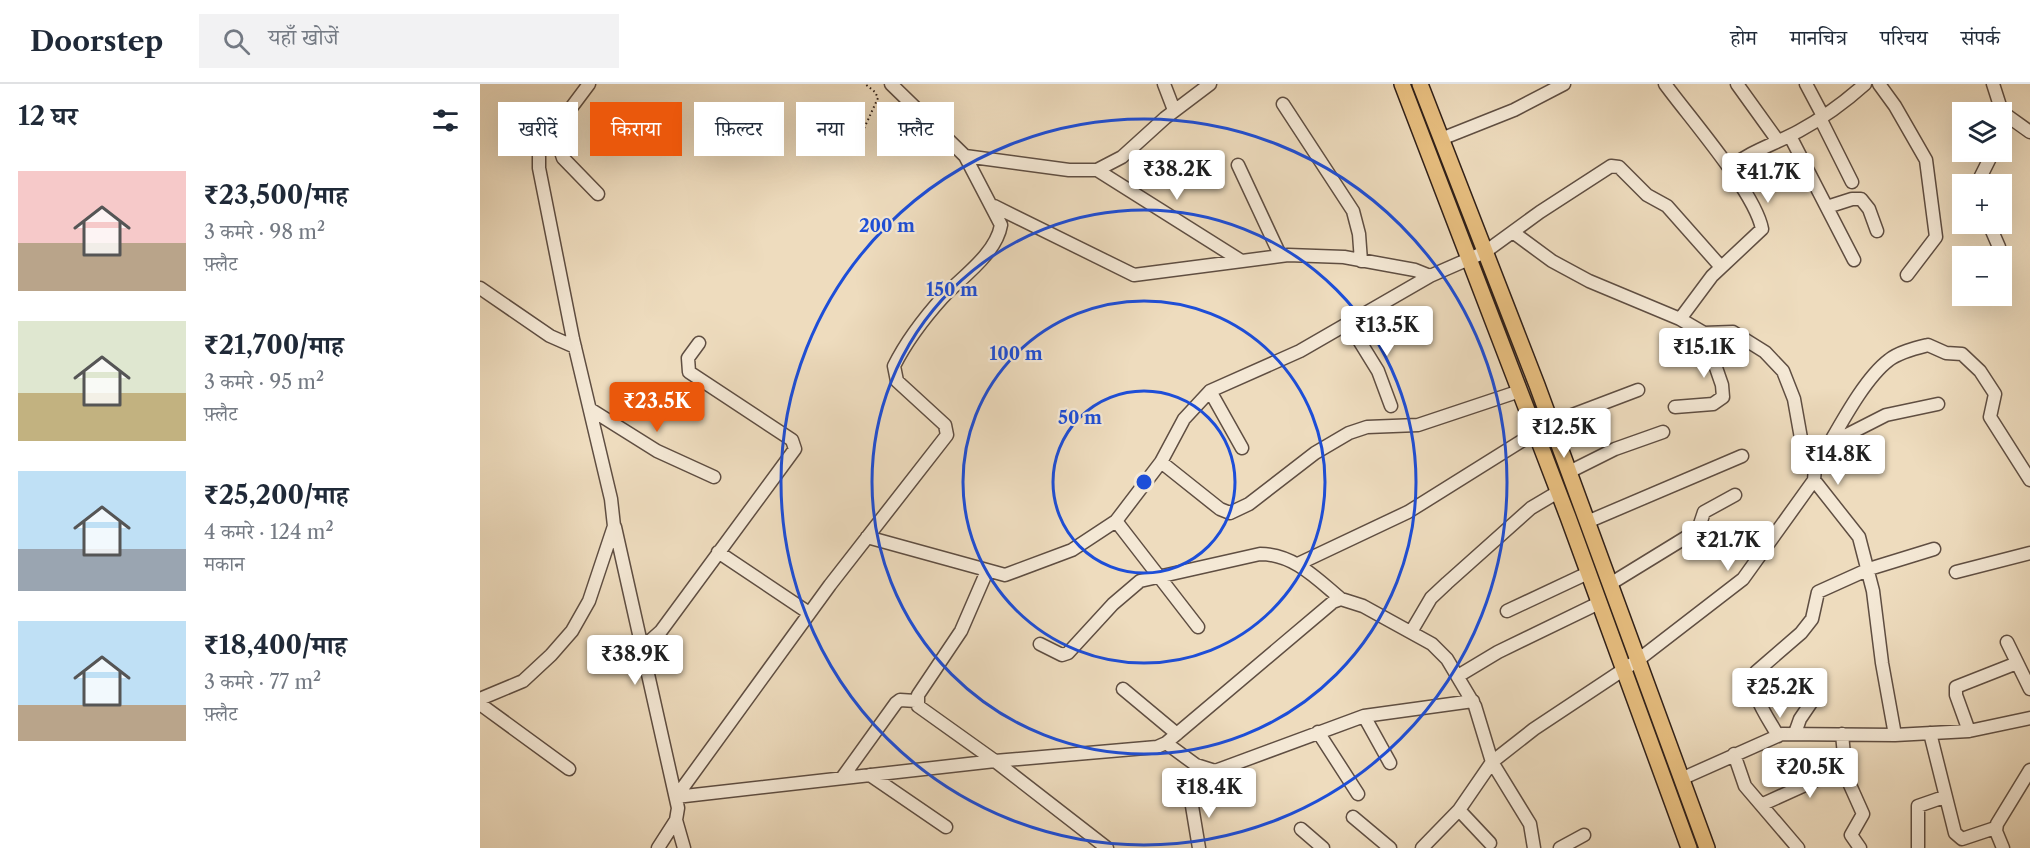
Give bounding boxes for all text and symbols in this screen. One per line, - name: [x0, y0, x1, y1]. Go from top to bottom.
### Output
- search box: [199, 14, 619, 68]
- text: Doorstep: [30, 24, 163, 58]
- text: यहाँ खोजें: [268, 24, 338, 51]
- icon: search: [220, 25, 253, 58]
- text: होम: [1730, 25, 1757, 50]
- text: मानचित्र: [1790, 25, 1847, 50]
- text: परिचय: [1880, 25, 1928, 50]
- text: संपर्क: [1961, 25, 2000, 50]
- text: 12 घर: [18, 100, 77, 132]
- chip: खरीदें: [498, 102, 578, 156]
- chip: किराया: [590, 102, 682, 156]
- chip: फ़िल्टर: [694, 102, 784, 156]
- chip: नया: [796, 102, 865, 156]
- chip: फ़्लैट: [877, 102, 954, 156]
- map controls: [1952, 102, 2012, 306]
- button: layers: [1952, 102, 2012, 162]
- icon: filters: [429, 104, 462, 137]
- pin: ₹38.2K: [1128, 150, 1226, 201]
- pin: ₹41.7K: [1719, 153, 1817, 204]
- text: ₹38.2K: [1143, 157, 1211, 181]
- text: ₹41.7K: [1736, 160, 1800, 184]
- button: +: [1952, 174, 2012, 234]
- text: ₹23,500/माह: [204, 179, 348, 211]
- icon: home: [66, 195, 138, 267]
- text: 200 m: [859, 215, 915, 237]
- text: 3 कमरे · 98 m²: [204, 220, 325, 244]
- button: −: [1952, 246, 2012, 306]
- text: फ़्लैट: [204, 252, 237, 276]
- text: 150 m: [926, 279, 978, 301]
- pin: ₹13.5K: [1338, 306, 1436, 357]
- text: ₹13.5K: [1355, 313, 1419, 337]
- pin: ₹15.1K: [1655, 328, 1753, 379]
- text: ₹21,700/माह: [204, 329, 344, 361]
- text: ₹15.1K: [1673, 335, 1735, 359]
- text: 100 m: [989, 343, 1043, 365]
- icon: home: [66, 345, 138, 417]
- text: 3 कमरे · 95 m²: [204, 370, 324, 394]
- pin: ₹23.5K: [608, 382, 706, 433]
- text: ₹23.5K: [624, 389, 690, 413]
- text: फ़्लैट: [204, 402, 237, 426]
- text: 50 m: [1058, 407, 1102, 429]
- pin: ₹12.5K: [1515, 408, 1613, 459]
- text: ₹12.5K: [1532, 415, 1596, 439]
- pin: ₹14.8K: [1789, 435, 1887, 486]
- text: ₹14.8K: [1805, 442, 1871, 466]
- centre of rings: [1134, 472, 1154, 492]
- text: ₹25,200/माह: [204, 479, 348, 511]
- icon: home: [66, 495, 138, 567]
- text: 4 कमरे · 124 m²: [204, 520, 334, 544]
- pin: ₹21.7K: [1679, 521, 1777, 572]
- text: ₹21.7K: [1696, 528, 1760, 552]
- text: मकान: [204, 552, 245, 576]
- text: ₹18,400/माह: [204, 629, 347, 661]
- pin: ₹38.9K: [586, 635, 684, 686]
- text: ₹38.9K: [601, 642, 669, 666]
- icon: home: [66, 645, 138, 717]
- pin: ₹25.2K: [1731, 668, 1829, 719]
- text: 3 कमरे · 77 m²: [204, 670, 321, 694]
- text: ₹25.2K: [1746, 675, 1814, 699]
- text: फ़्लैट: [204, 702, 237, 726]
- pin: ₹20.5K: [1761, 748, 1859, 799]
- text: ₹20.5K: [1776, 755, 1844, 779]
- pin: ₹18.4K: [1160, 768, 1258, 819]
- text: ₹18.4K: [1176, 775, 1242, 799]

